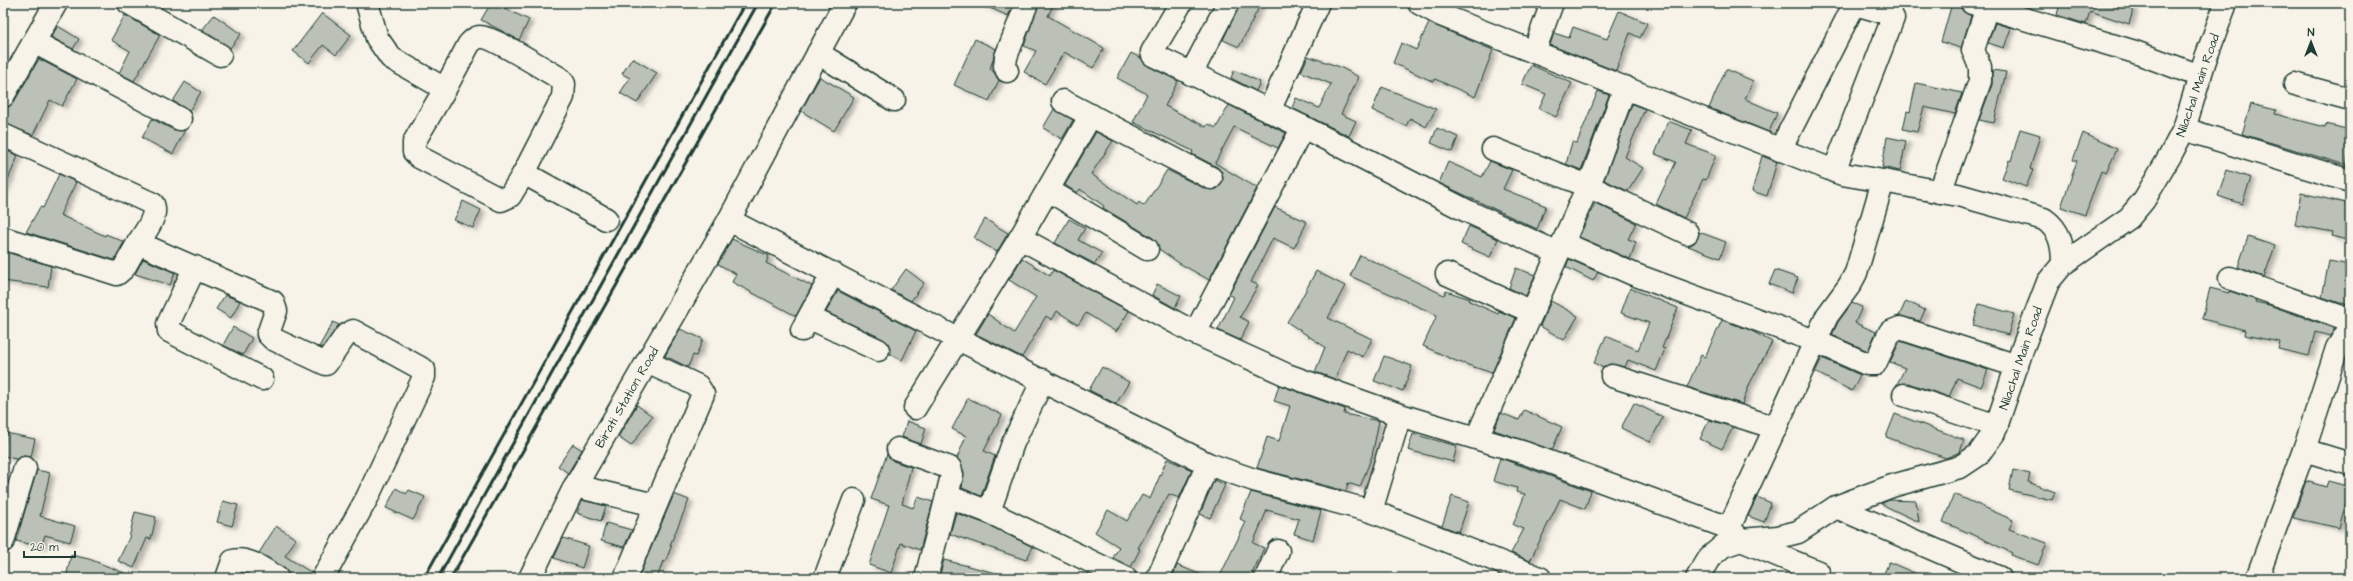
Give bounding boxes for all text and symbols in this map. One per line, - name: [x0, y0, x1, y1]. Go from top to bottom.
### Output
- north arrow: [2291, 22, 2331, 62]
- text: N: [2308, 25, 2315, 40]
- street label: Nilachal Main Road: [2172, 31, 2224, 139]
- street label: Nilachal Main Road: [1995, 304, 2047, 412]
- street label: Birati Station Road: [591, 343, 663, 451]
- scale bar: [24, 533, 75, 559]
- text: 20 m: [30, 539, 59, 556]

